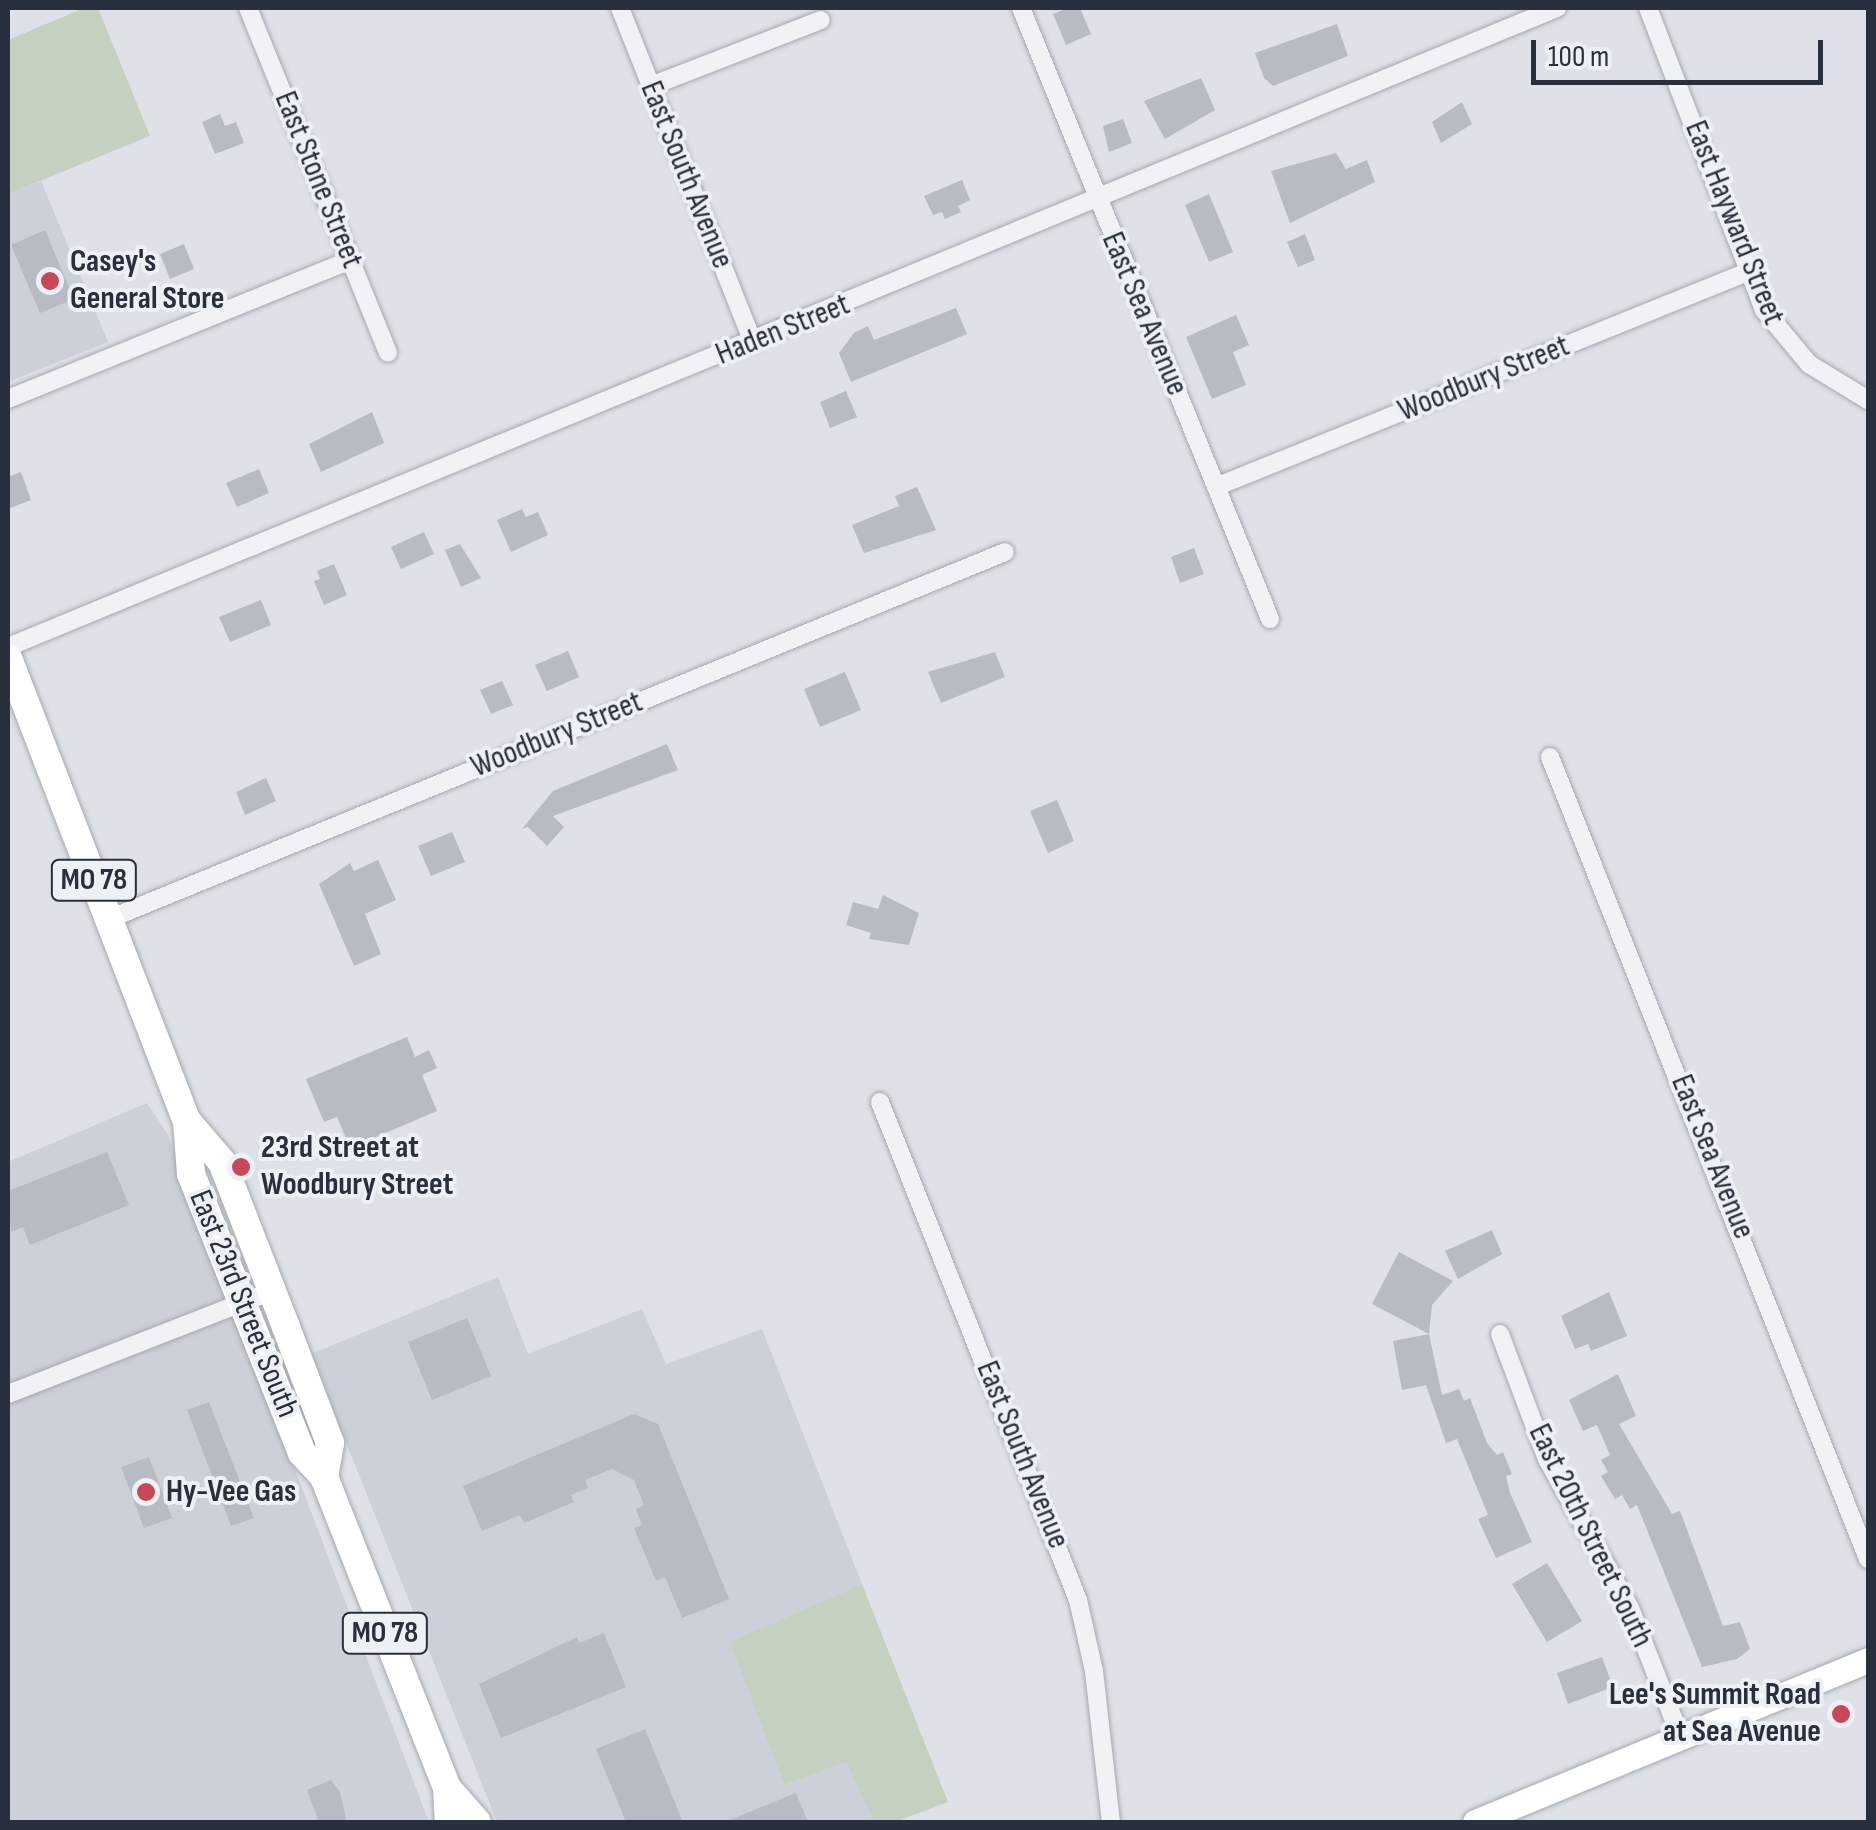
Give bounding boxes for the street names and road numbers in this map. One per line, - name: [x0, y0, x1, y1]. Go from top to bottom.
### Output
- street label: East South Avenue: [631, 76, 741, 274]
- street label: East Stone Street: [265, 86, 371, 274]
- street label: East Hayward Street: [1676, 115, 1792, 331]
- street label: East Sea Avenue: [1092, 227, 1196, 401]
- street label: Haden Street: [710, 286, 856, 374]
- street label: Woodbury Street: [1393, 327, 1575, 431]
- street label: Woodbury Street: [466, 683, 648, 787]
- road number: MO 78: [49, 855, 139, 905]
- street label: East Sea Avenue: [1662, 1069, 1762, 1245]
- street label: East 23rd Street South: [180, 1185, 306, 1423]
- street label: East South Avenue: [967, 1356, 1077, 1554]
- street label: East 20th Street South: [1519, 1418, 1661, 1654]
- road number: MO 78: [340, 1608, 430, 1658]

